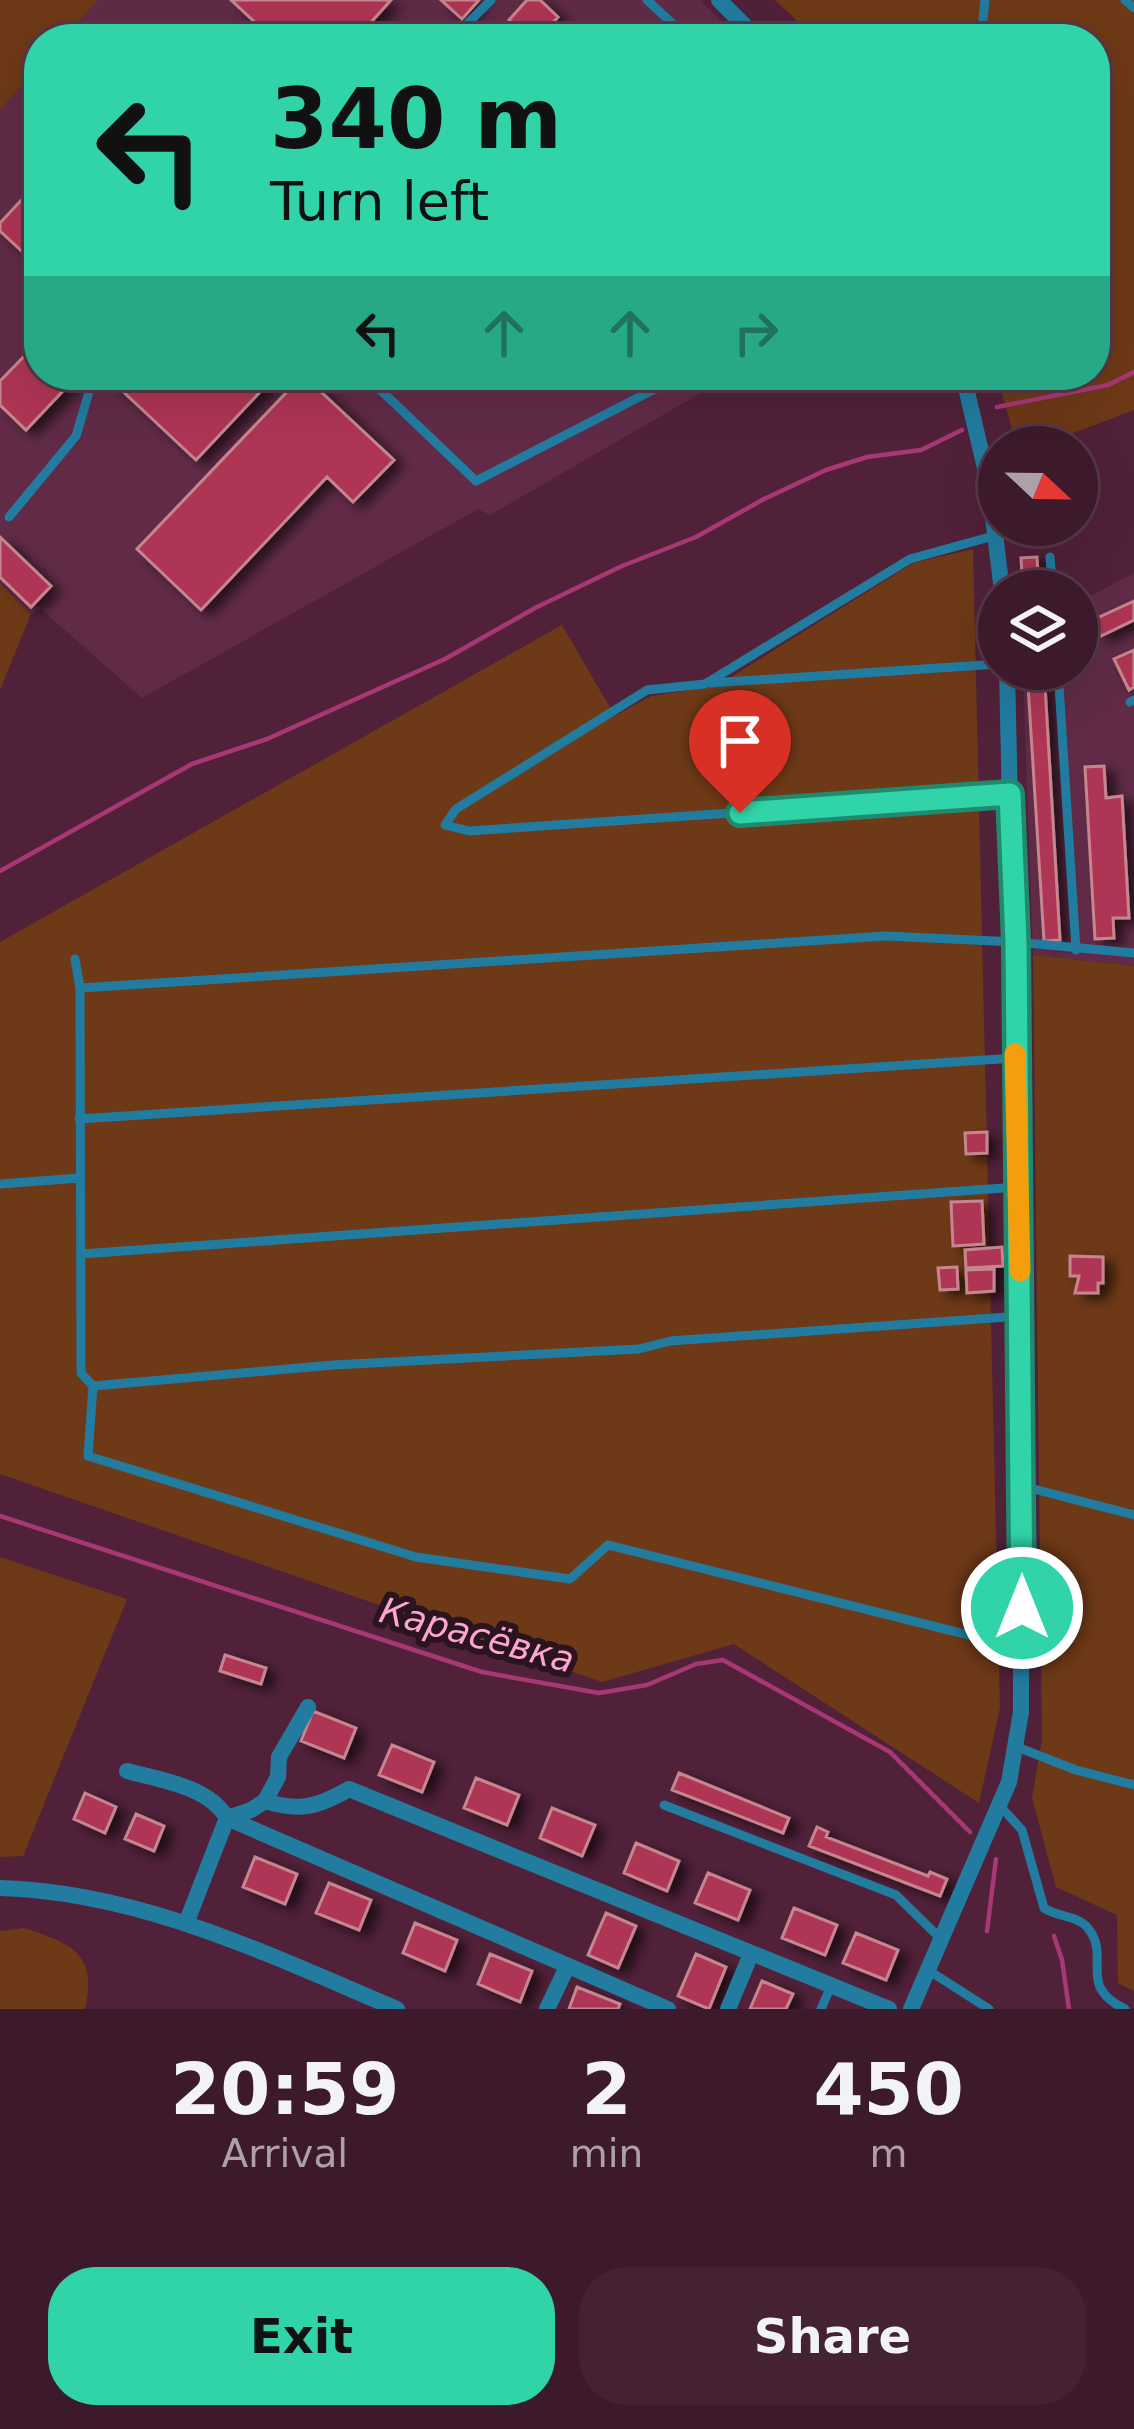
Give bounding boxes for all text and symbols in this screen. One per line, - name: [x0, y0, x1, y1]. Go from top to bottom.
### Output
- text: 340 m: [270, 70, 562, 168]
- icon: left: [72, 72, 228, 228]
- text: Turn left: [270, 170, 489, 233]
- icon: left: [345, 300, 411, 366]
- icon: ahead: [471, 300, 537, 366]
- icon: ahead: [597, 300, 663, 366]
- icon: right: [723, 300, 789, 366]
- north arrow: [978, 426, 1098, 546]
- map controls: [978, 426, 1098, 690]
- button: layers: [978, 570, 1098, 690]
- pin: [689, 690, 791, 813]
- icon: arrive: [707, 708, 773, 774]
- position arrow: [959, 1545, 1085, 1671]
- water label: Карасёвка: [375, 1589, 579, 1681]
- text: 20:59: [170, 2047, 399, 2131]
- text: 2: [581, 2047, 631, 2131]
- text: 450: [813, 2047, 964, 2131]
- text: Arrival: [221, 2131, 348, 2176]
- text: min: [570, 2131, 643, 2176]
- text: m: [870, 2131, 908, 2176]
- button: Exit: [48, 2267, 555, 2405]
- button: Share: [579, 2267, 1086, 2405]

